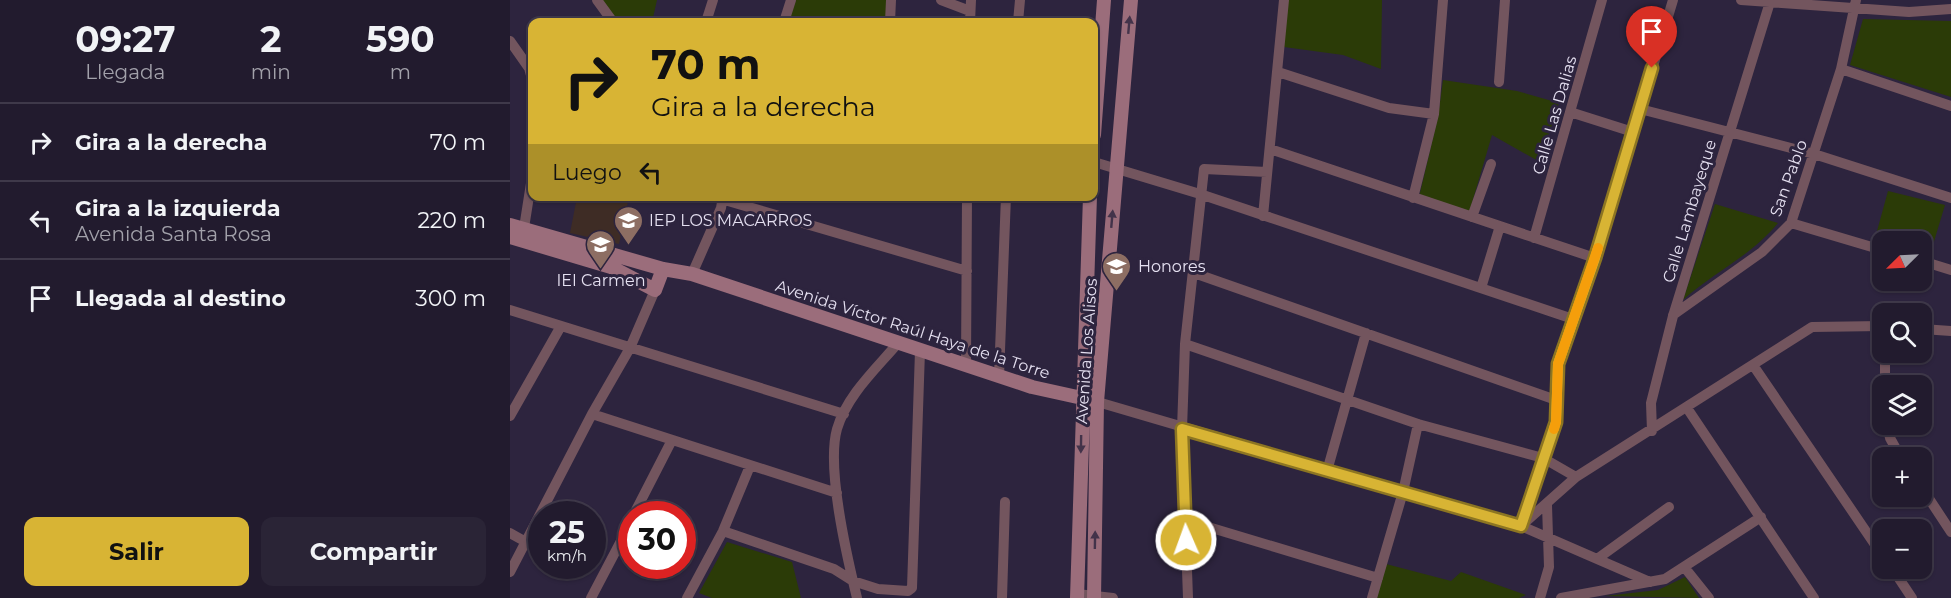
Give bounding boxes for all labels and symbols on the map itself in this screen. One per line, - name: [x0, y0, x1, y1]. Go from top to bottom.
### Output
- pin: [1626, 6, 1677, 68]
- one-way arrow: [1124, 15, 1134, 34]
- street label: Calle Las Dalias: [1528, 53, 1581, 177]
- street label: Calle Lambayeque: [1659, 137, 1720, 285]
- street label: San Pablo: [1766, 137, 1811, 219]
- school or university icon: IEP LOS MACARROS: [612, 204, 644, 246]
- one-way arrow: [1107, 210, 1117, 229]
- place label: IEP LOS MACARROS: [649, 211, 813, 230]
- school or university icon: IEI Carmen: [585, 228, 617, 270]
- north arrow: [1872, 231, 1932, 291]
- school or university icon: Honores: [1101, 250, 1133, 292]
- place label: Honores: [1138, 257, 1206, 276]
- place label: IEI Carmen: [557, 271, 645, 290]
- street label: Avenida Víctor Raúl Haya de la Torre: [773, 276, 1052, 383]
- street label: Avenida Los Alisos: [1072, 277, 1101, 424]
- one-way arrow: [1076, 434, 1085, 453]
- speed limit sign: 30: [618, 501, 696, 579]
- position arrow: [1154, 508, 1218, 572]
- one-way arrow: [1090, 530, 1100, 549]

